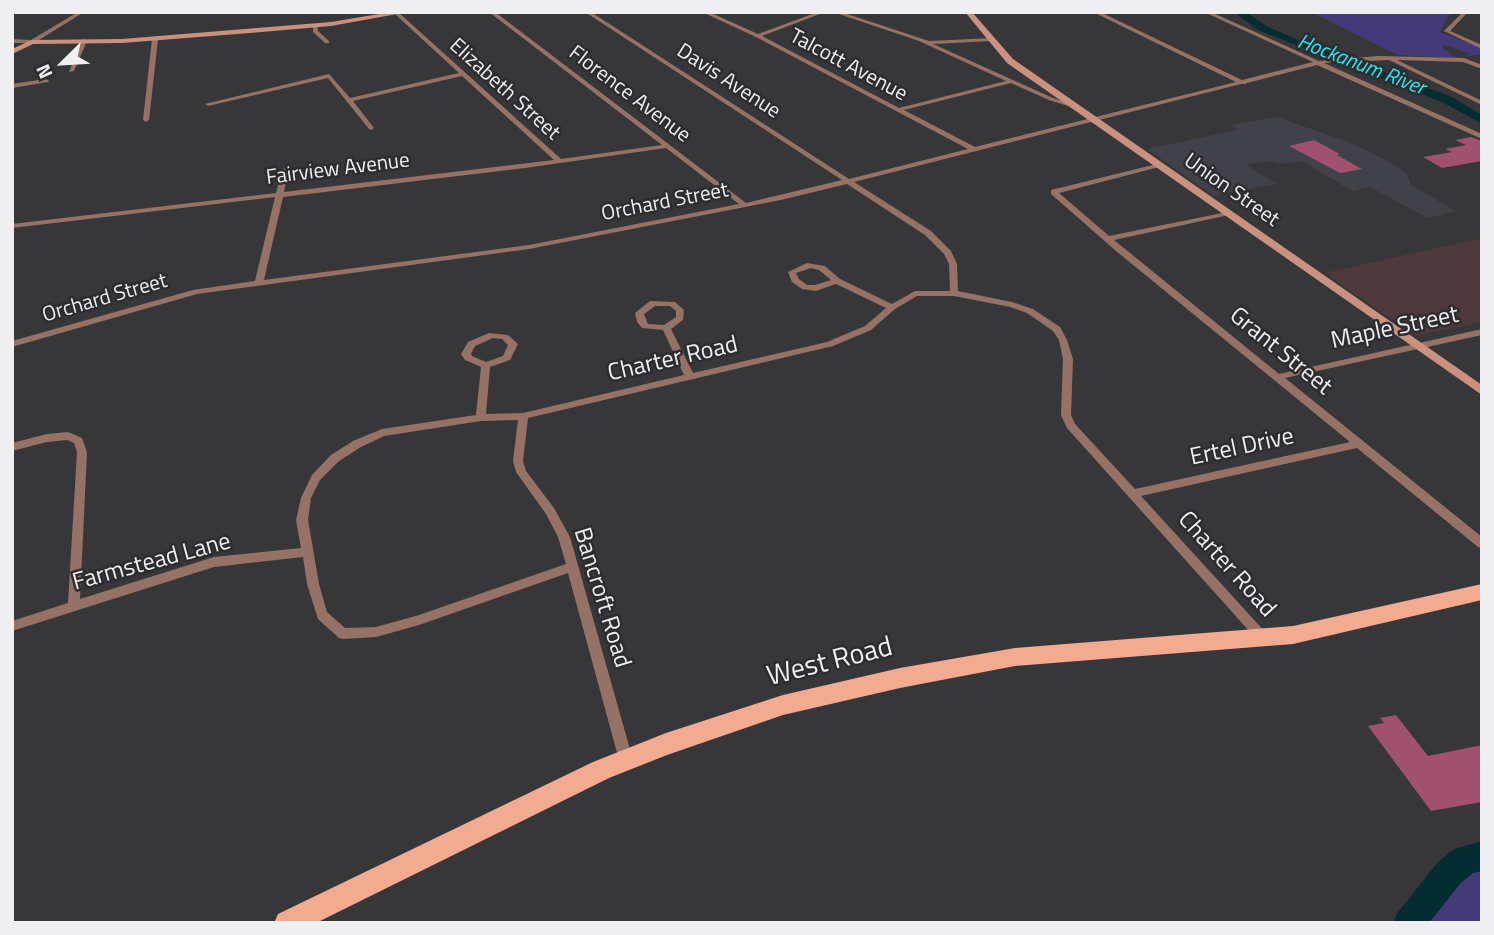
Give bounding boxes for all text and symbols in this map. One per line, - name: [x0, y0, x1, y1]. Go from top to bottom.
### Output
- street label: Talcott Avenue: [785, 24, 911, 108]
- north arrow: [28, 28, 98, 98]
- water label: Hockanum River: [1293, 30, 1429, 102]
- street label: Elizabeth Street: [443, 34, 565, 146]
- street label: Davis Avenue: [671, 39, 785, 125]
- street label: Florence Avenue: [563, 41, 695, 149]
- text: N: [27, 60, 59, 84]
- street label: Fairview Avenue: [265, 149, 411, 191]
- street label: Union Street: [1179, 149, 1283, 233]
- street label: Orchard Street: [599, 178, 731, 228]
- street label: Orchard Street: [40, 269, 170, 329]
- street label: Maple Street: [1329, 301, 1461, 357]
- street label: Grant Street: [1223, 302, 1337, 402]
- street label: Charter Road: [605, 331, 741, 389]
- street label: Ertel Drive: [1187, 423, 1297, 473]
- street label: Charter Road: [1171, 506, 1281, 624]
- street label: Bancroft Road: [566, 525, 636, 671]
- street label: Farmstead Lane: [70, 528, 234, 598]
- street label: West Road: [764, 631, 896, 695]

